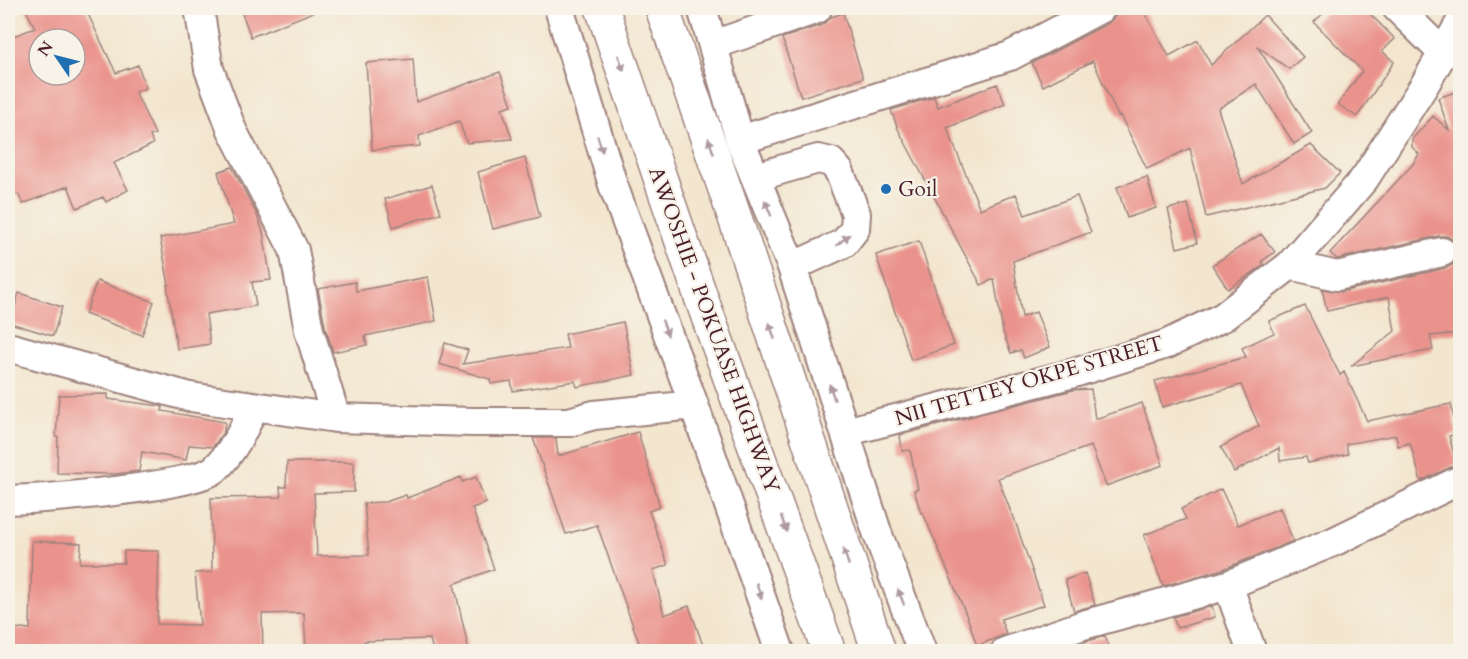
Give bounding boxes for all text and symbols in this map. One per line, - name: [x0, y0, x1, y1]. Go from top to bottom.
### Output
- north arrow: [27, 27, 87, 87]
- text: N: [33, 37, 59, 61]
- one-way arrow: [616, 54, 626, 72]
- one-way arrow: [596, 135, 605, 153]
- one-way arrow: [705, 137, 715, 155]
- street label: AWOSHIE - POKUASE HIGHWAY: [641, 163, 787, 497]
- place label: Goil: [898, 175, 937, 204]
- marker: Goil: [879, 182, 893, 196]
- one-way arrow: [763, 199, 773, 217]
- one-way arrow: [836, 234, 851, 247]
- one-way arrow: [661, 319, 670, 337]
- one-way arrow: [767, 322, 777, 340]
- street label: NII TETTEY OKPE STREET: [891, 329, 1167, 433]
- one-way arrow: [827, 383, 836, 401]
- one-way arrow: [779, 515, 789, 533]
- one-way arrow: [841, 547, 851, 565]
- one-way arrow: [754, 582, 764, 600]
- one-way arrow: [896, 588, 906, 606]

